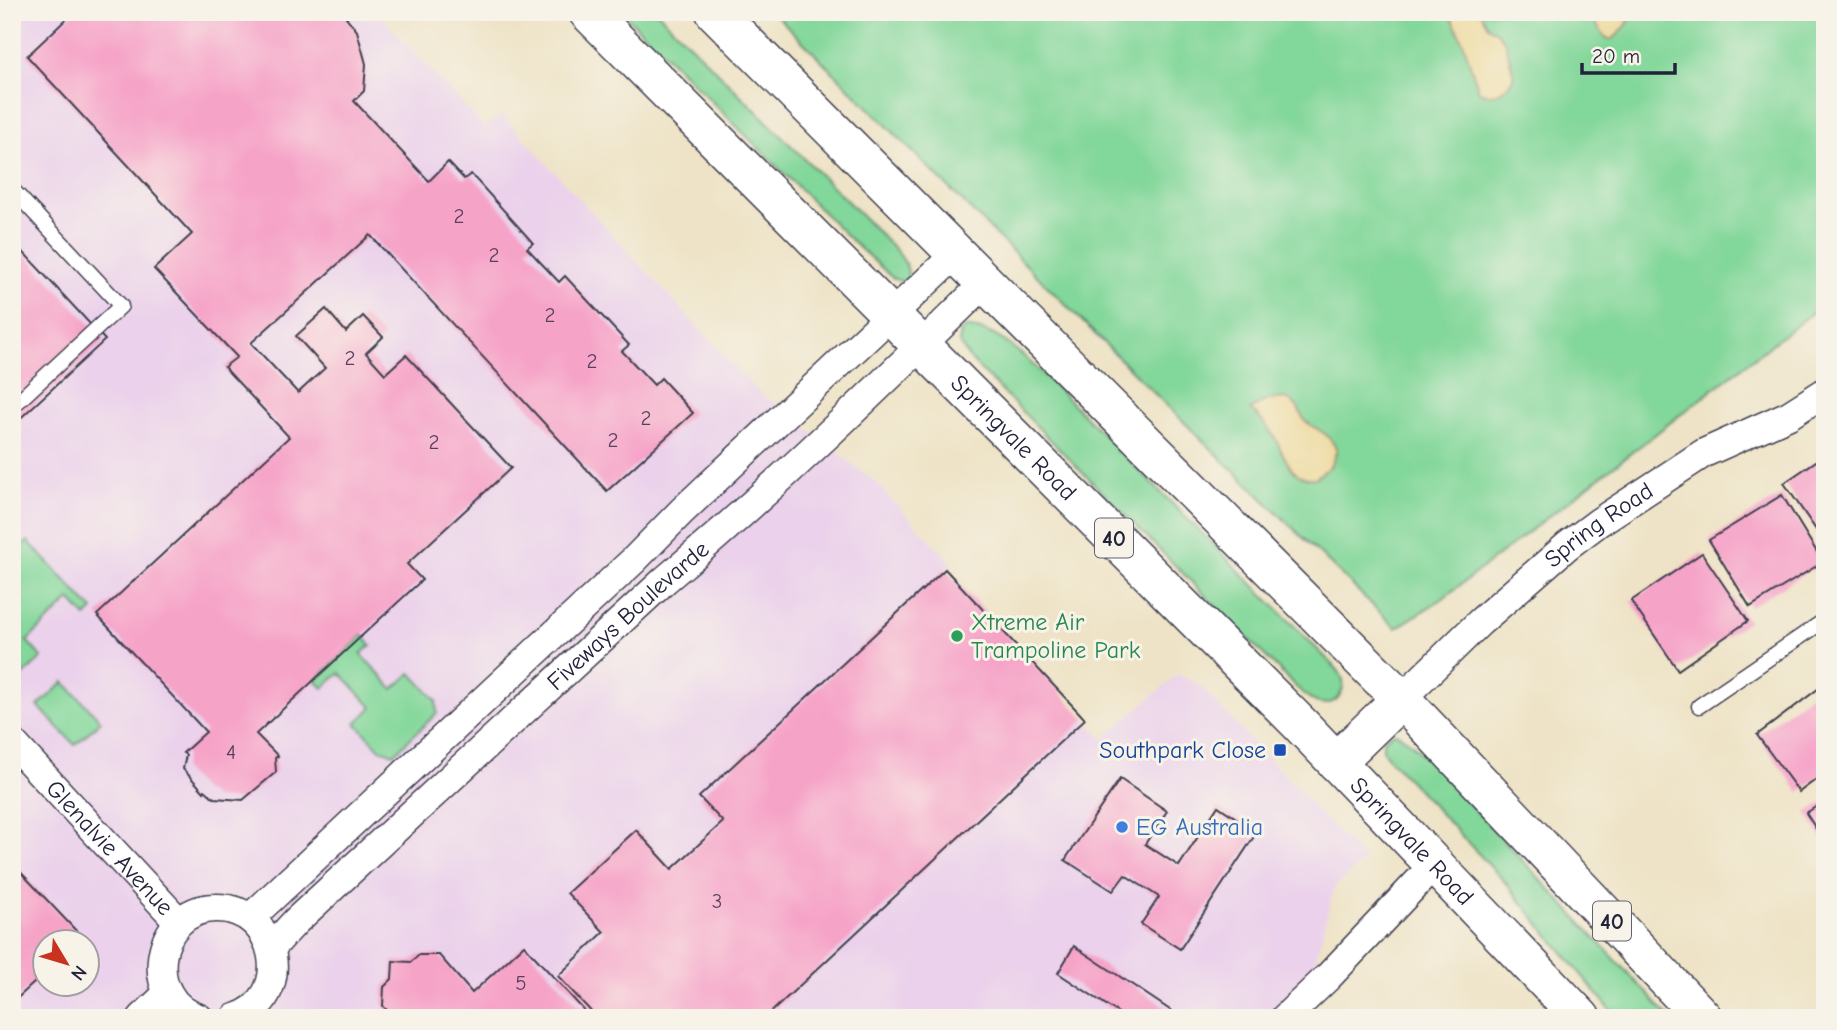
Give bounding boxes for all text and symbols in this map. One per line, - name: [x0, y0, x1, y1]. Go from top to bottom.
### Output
- scale bar: [1582, 32, 1674, 76]
- text: 20 m: [1592, 44, 1640, 68]
- house number: 2: [454, 204, 464, 228]
- house number: 2: [489, 243, 499, 267]
- house number: 2: [545, 303, 555, 327]
- house number: 2: [345, 346, 355, 370]
- house number: 2: [587, 349, 597, 373]
- street label: Springvale Road: [945, 369, 1082, 506]
- house number: 2: [641, 406, 651, 430]
- house number: 2: [608, 428, 618, 452]
- house number: 2: [429, 430, 439, 454]
- street label: Spring Road: [1539, 476, 1658, 573]
- road number: 40: [1095, 518, 1133, 558]
- street label: Fiveways Boulevarde: [541, 535, 715, 696]
- place label: Xtreme Air Trampoline Park: [971, 608, 1141, 664]
- marker: Xtreme Air Trampoline Park: [949, 628, 965, 644]
- place label: Southpark Close: [1099, 736, 1266, 764]
- house number: 4: [226, 740, 236, 764]
- marker: Southpark Close: [1272, 742, 1288, 758]
- street label: Springvale Road: [1344, 771, 1480, 911]
- street label: Glenalvie Avenue: [40, 774, 179, 921]
- place label: EG Australia: [1136, 813, 1263, 841]
- marker: EG Australia: [1114, 819, 1130, 835]
- house number: 3: [712, 889, 722, 913]
- road number: 40: [1593, 902, 1631, 940]
- north arrow: [32, 928, 102, 998]
- text: N: [66, 961, 91, 985]
- house number: 5: [515, 971, 527, 995]

